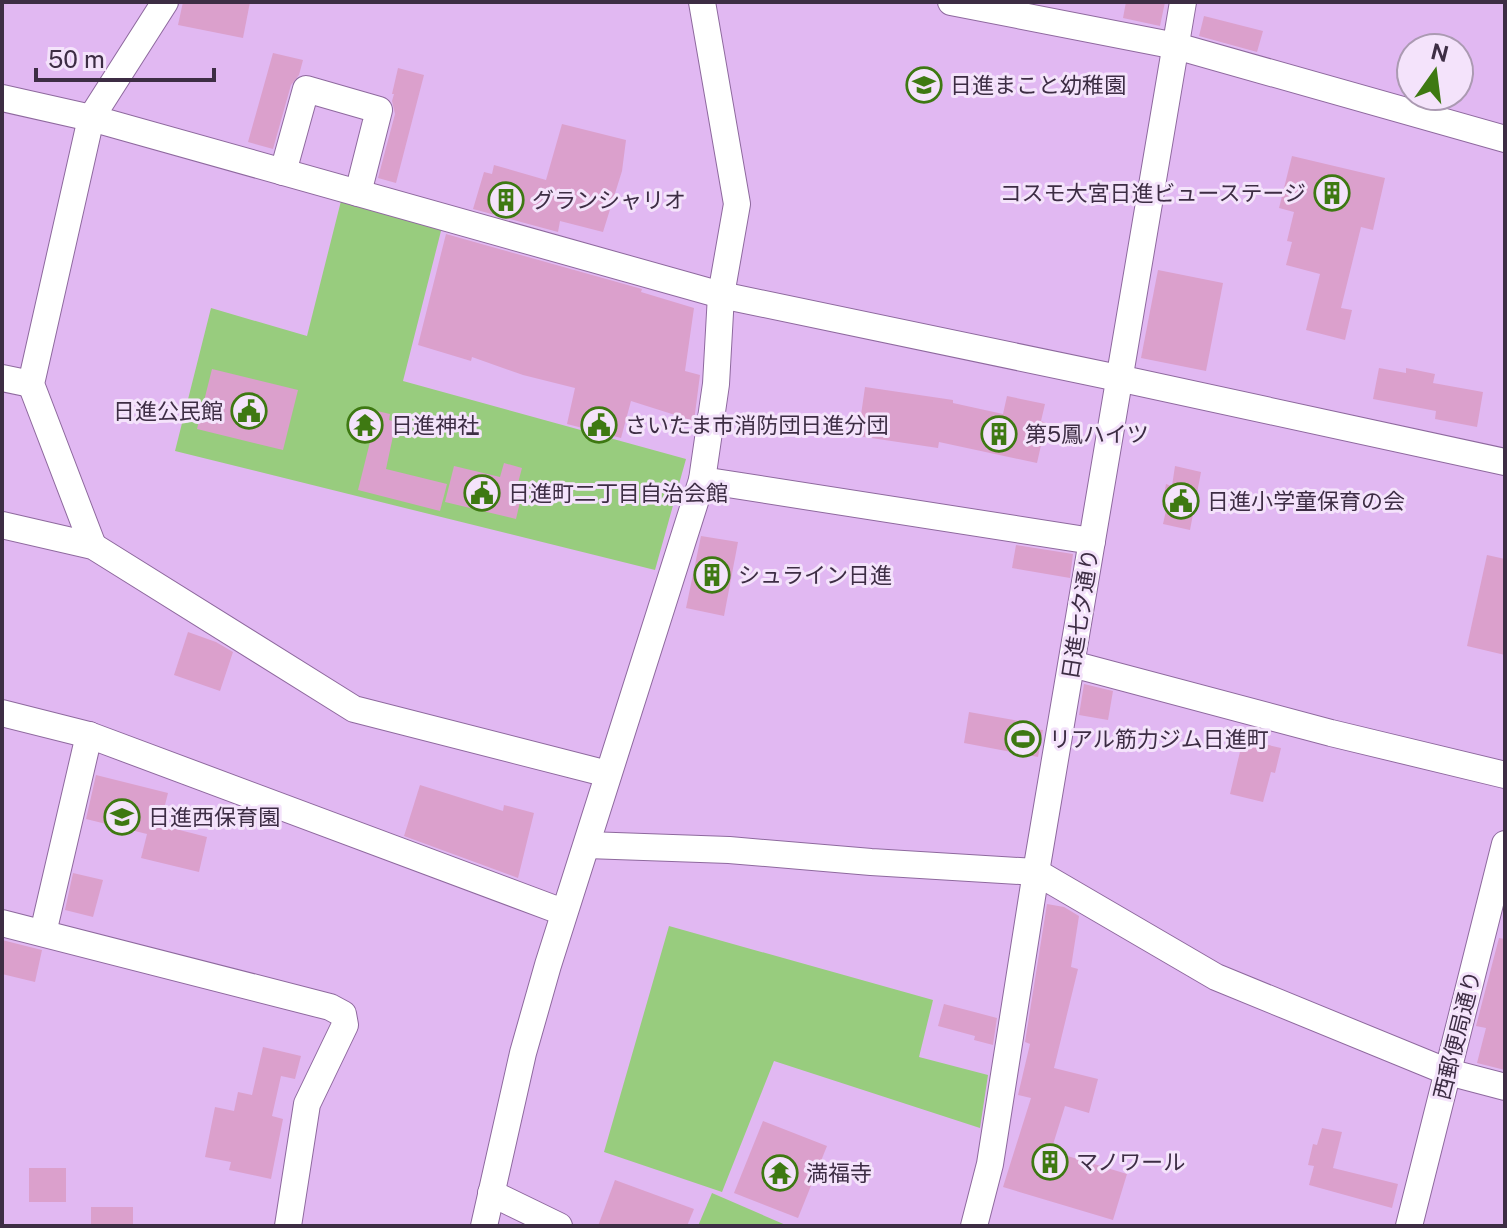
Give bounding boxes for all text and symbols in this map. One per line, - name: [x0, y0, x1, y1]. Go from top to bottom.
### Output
- scale bar: [36, 32, 214, 82]
- north arrow: [1395, 32, 1475, 112]
- text: N: [1428, 38, 1451, 67]
- text: 50 m: [48, 45, 105, 73]
- school or university icon: 日進まこと幼稚園: [905, 66, 943, 104]
- place label: 日進まこと幼稚園: [950, 72, 1126, 98]
- building icon: コスモ大宮日進ビューステージ: [1313, 174, 1351, 212]
- place label: コスモ大宮日進ビューステージ: [1000, 180, 1306, 206]
- building icon: グランシャリオ: [487, 181, 525, 219]
- place label: グランシャリオ: [532, 187, 686, 213]
- public building icon: 日進公民館: [230, 392, 268, 430]
- place label: 日進公民館: [113, 398, 223, 424]
- temple icon: 日進神社: [346, 406, 384, 444]
- public building icon: さいたま市消防団日進分団: [580, 406, 618, 444]
- place label: 日進神社: [391, 412, 479, 438]
- place label: さいたま市消防団日進分団: [625, 412, 888, 438]
- building icon: 第5鳳ハイツ: [980, 415, 1018, 453]
- place label: 第5鳳ハイツ: [1025, 421, 1149, 447]
- public building icon: 日進町二丁目自治会館: [463, 474, 501, 512]
- place label: 日進町二丁目自治会館: [508, 480, 728, 506]
- public building icon: 日進小学童保育の会: [1162, 482, 1200, 520]
- place label: 日進小学童保育の会: [1207, 488, 1405, 514]
- street label: 日進七夕通り: [1057, 547, 1103, 681]
- building icon: シュライン日進: [693, 556, 731, 594]
- place label: シュライン日進: [738, 562, 892, 588]
- sports icon: リアル筋力ジム日進町: [1004, 720, 1042, 758]
- place label: リアル筋力ジム日進町: [1049, 726, 1269, 752]
- school or university icon: 日進西保育園: [103, 798, 141, 836]
- place label: 日進西保育園: [148, 804, 280, 830]
- street label: 西郵便局通り: [1428, 968, 1486, 1102]
- building icon: マノワール: [1031, 1143, 1069, 1181]
- place label: マノワール: [1076, 1149, 1185, 1175]
- temple icon: 満福寺: [761, 1154, 799, 1192]
- place label: 満福寺: [806, 1160, 872, 1186]

